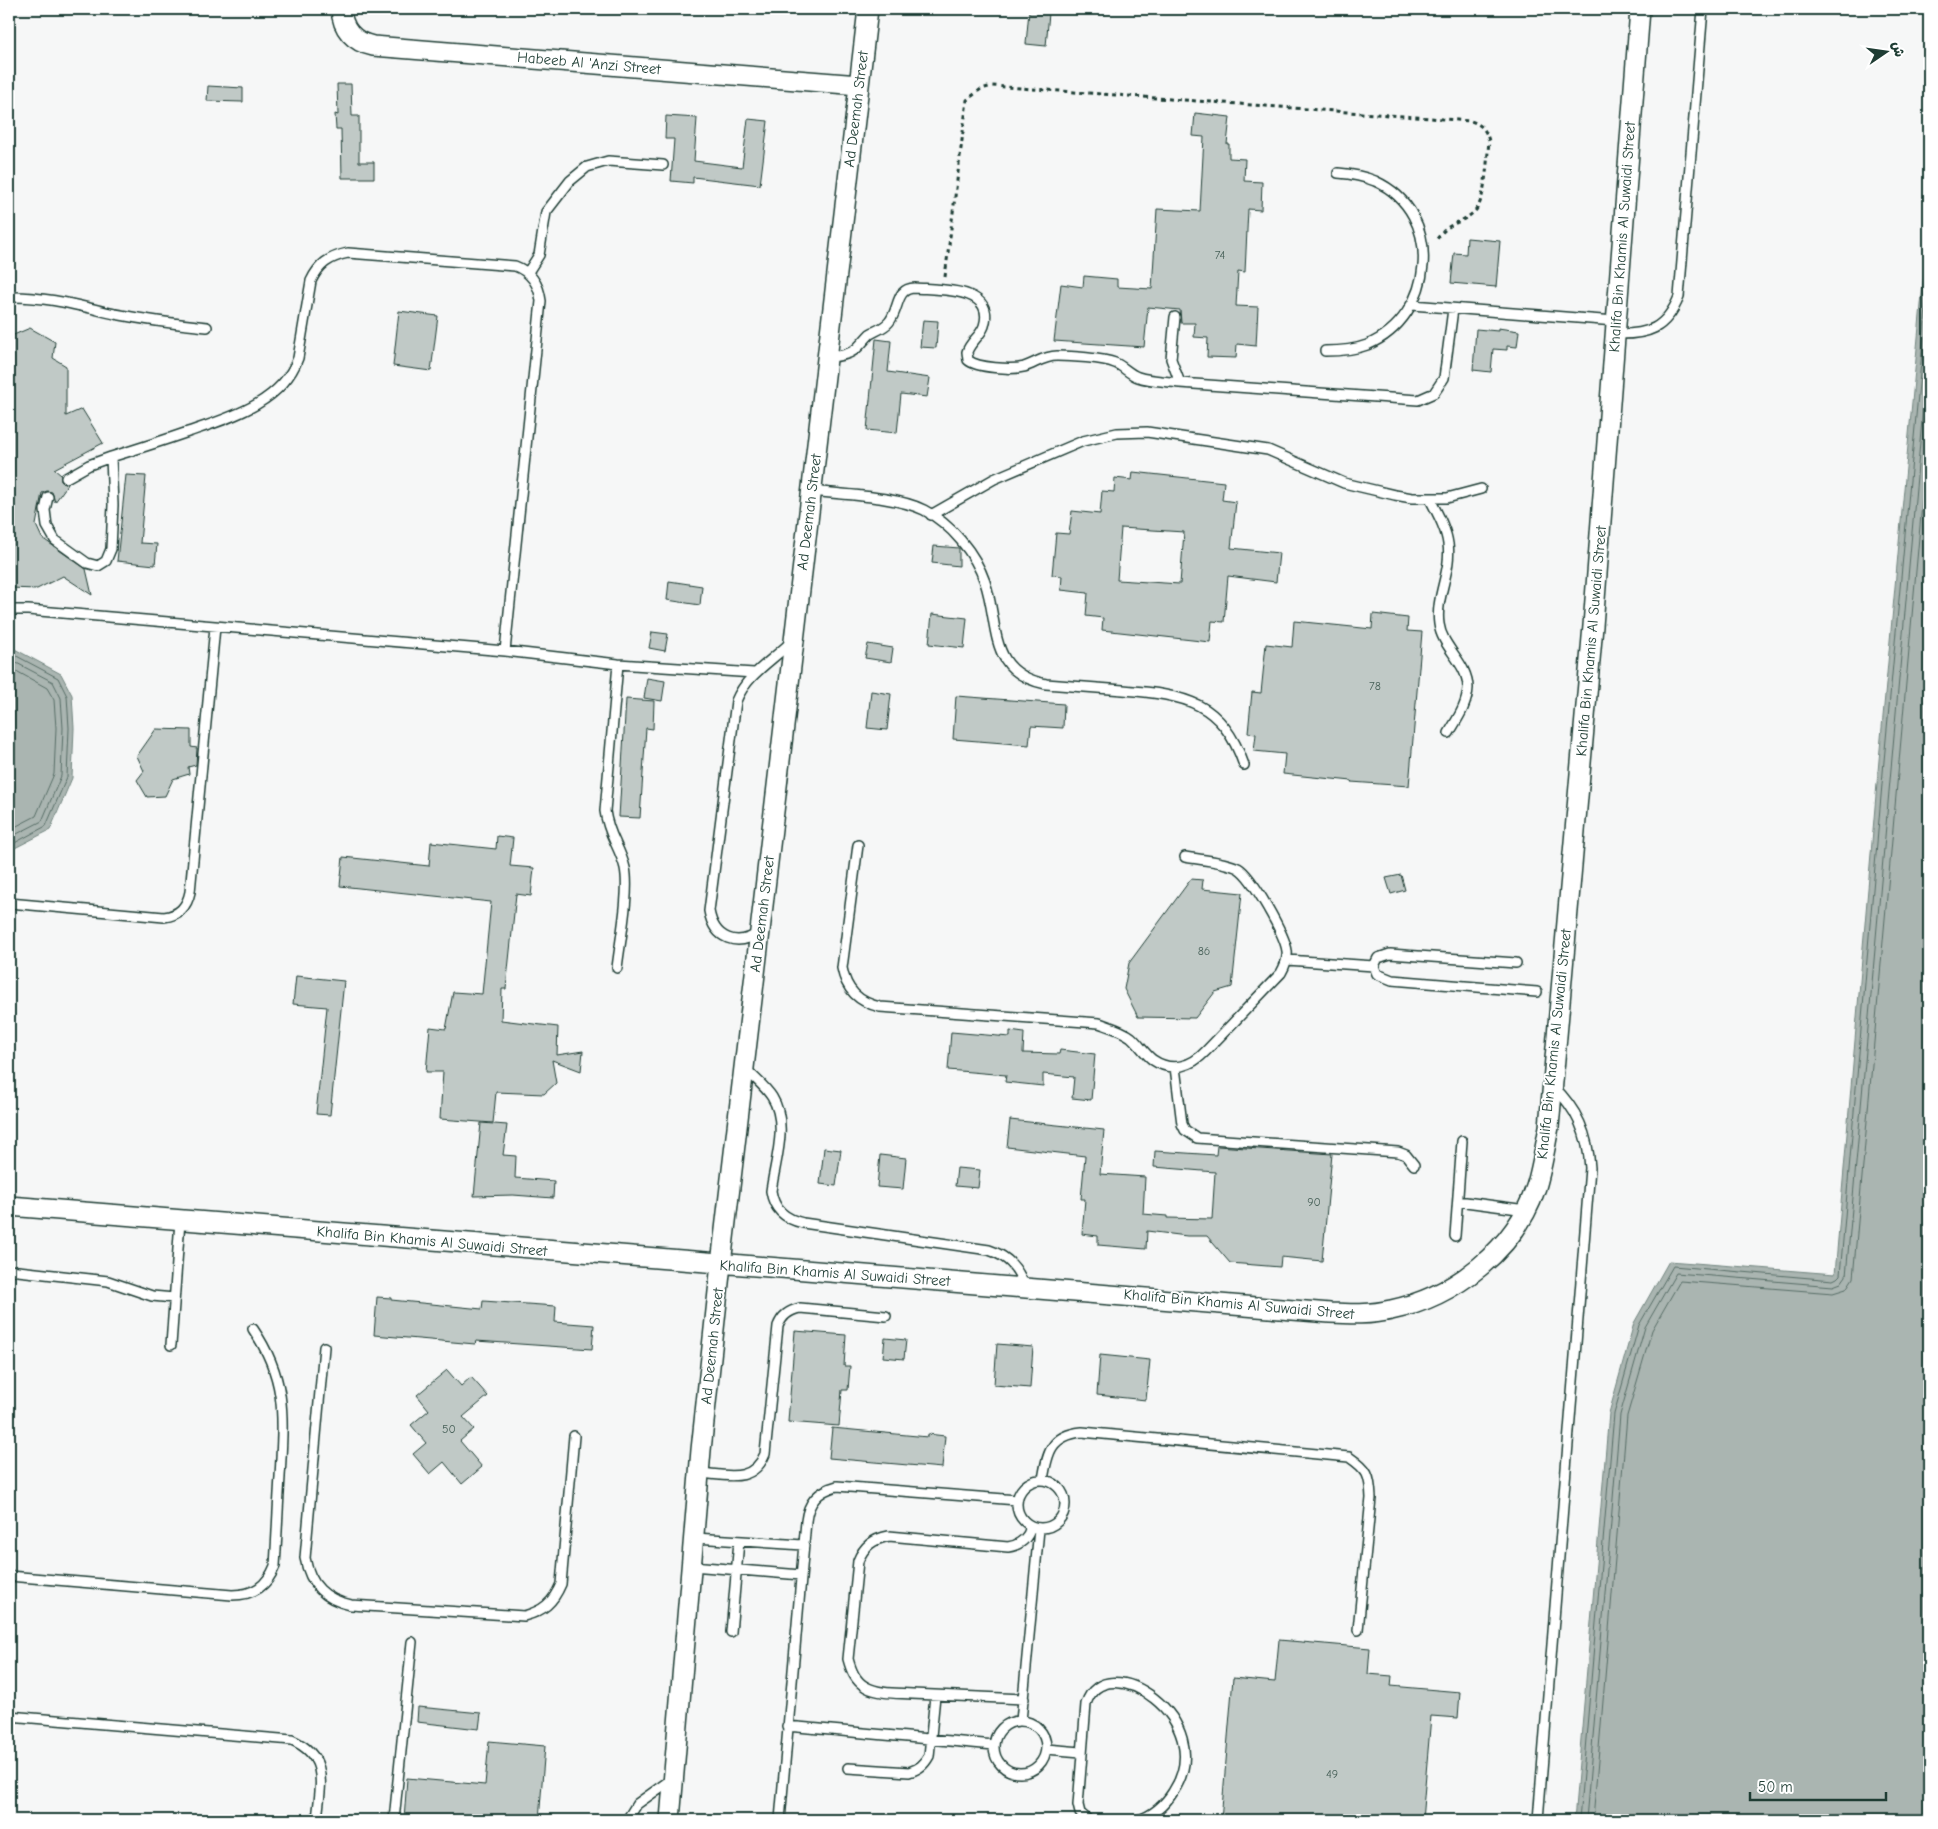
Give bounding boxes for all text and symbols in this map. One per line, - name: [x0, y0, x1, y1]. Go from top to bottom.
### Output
- north arrow: [1860, 28, 1910, 78]
- text: ش: [1888, 40, 1908, 59]
- street label: Habeeb Al 'Anzi Street: [516, 48, 662, 78]
- street label: Ad Deemah Street: [840, 49, 872, 168]
- street label: Khalifa Bin Khamis Al Suwaidi Street: [1605, 120, 1639, 353]
- house number: 74: [1215, 248, 1225, 262]
- street label: Ad Deemah Street: [793, 452, 825, 571]
- street label: Khalifa Bin Khamis Al Suwaidi Street: [1572, 524, 1610, 757]
- house number: 78: [1369, 679, 1381, 693]
- street label: Ad Deemah Street: [746, 854, 778, 973]
- street label: Khalifa Bin Khamis Al Suwaidi Street: [1533, 927, 1575, 1160]
- house number: 86: [1198, 944, 1210, 958]
- house number: 90: [1307, 1195, 1321, 1209]
- street label: Khalifa Bin Khamis Al Suwaidi Street: [316, 1222, 549, 1260]
- street label: Khalifa Bin Khamis Al Suwaidi Street: [719, 1256, 952, 1290]
- street label: Khalifa Bin Khamis Al Suwaidi Street: [1123, 1285, 1356, 1323]
- street label: Ad Deemah Street: [697, 1286, 727, 1405]
- house number: 50: [442, 1422, 456, 1436]
- house number: 49: [1326, 1767, 1338, 1781]
- scale bar: [1750, 1769, 1887, 1801]
- text: 50 m: [1758, 1778, 1793, 1796]

